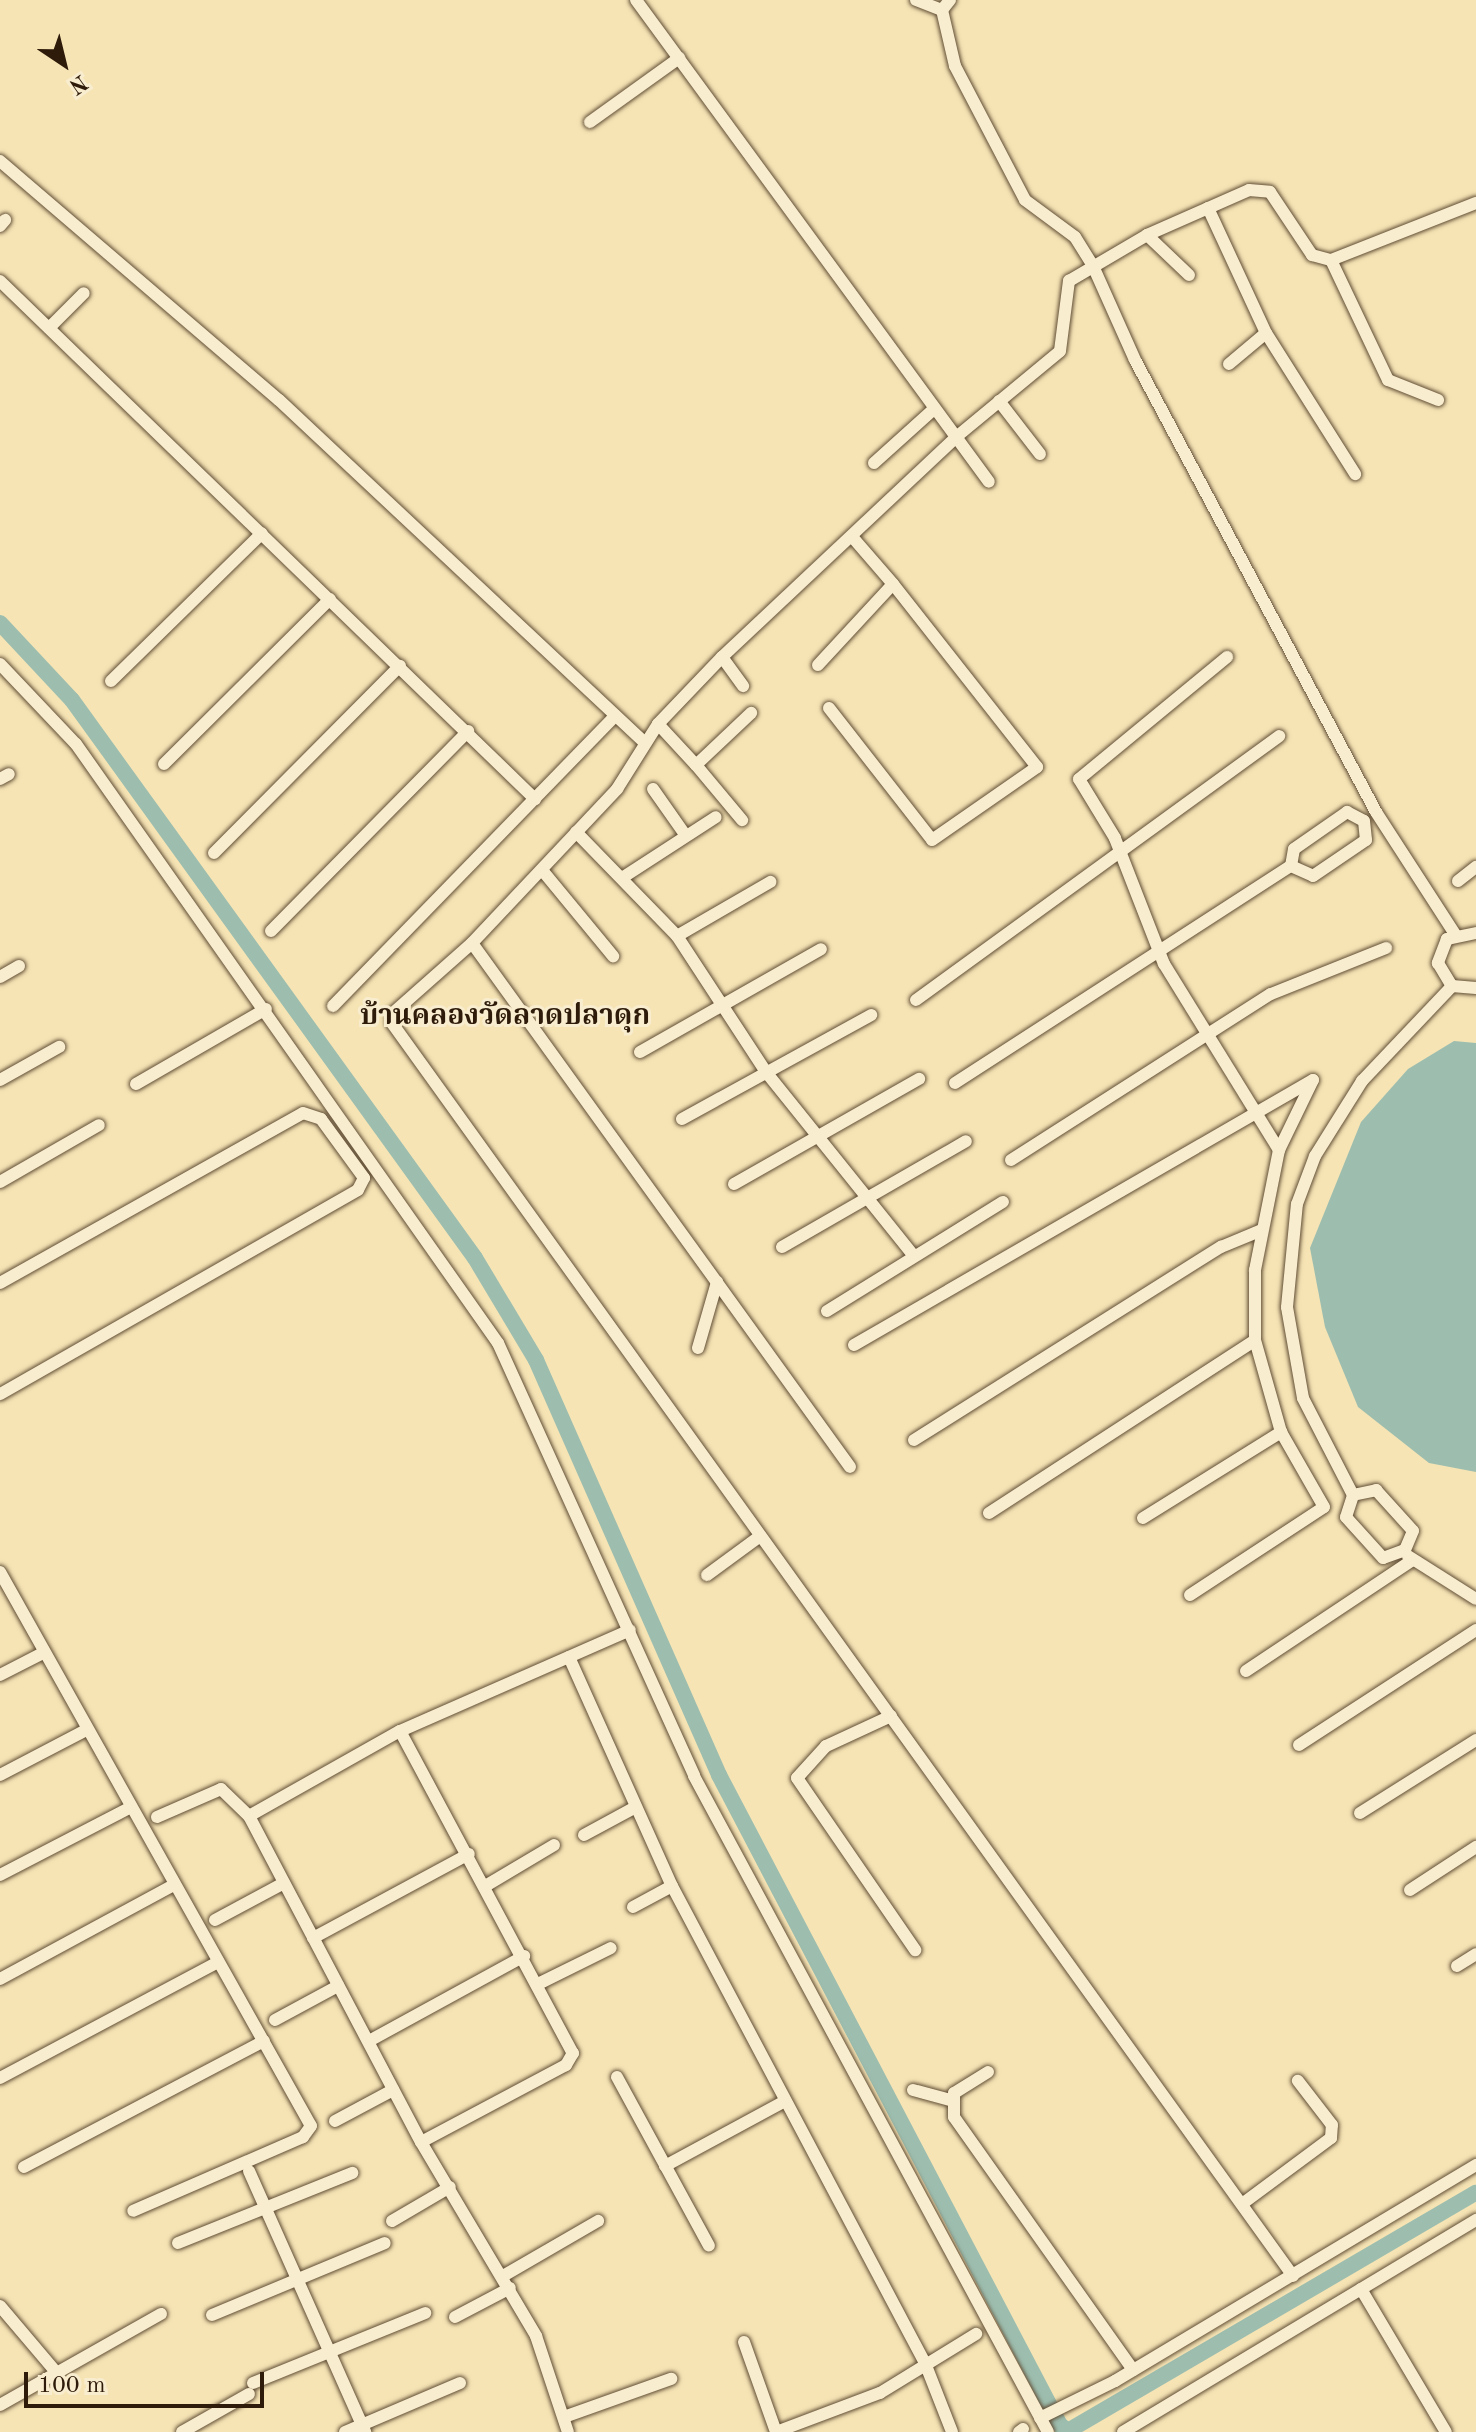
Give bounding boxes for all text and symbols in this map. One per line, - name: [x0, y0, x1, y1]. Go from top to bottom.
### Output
- north arrow: [24, 24, 104, 104]
- text: N: [65, 70, 91, 97]
- district label: บ้านคลองวัดลาดปลาดุก: [360, 1000, 650, 1034]
- scale bar: [28, 2356, 268, 2406]
- text: 100 m: [38, 2374, 106, 2398]

